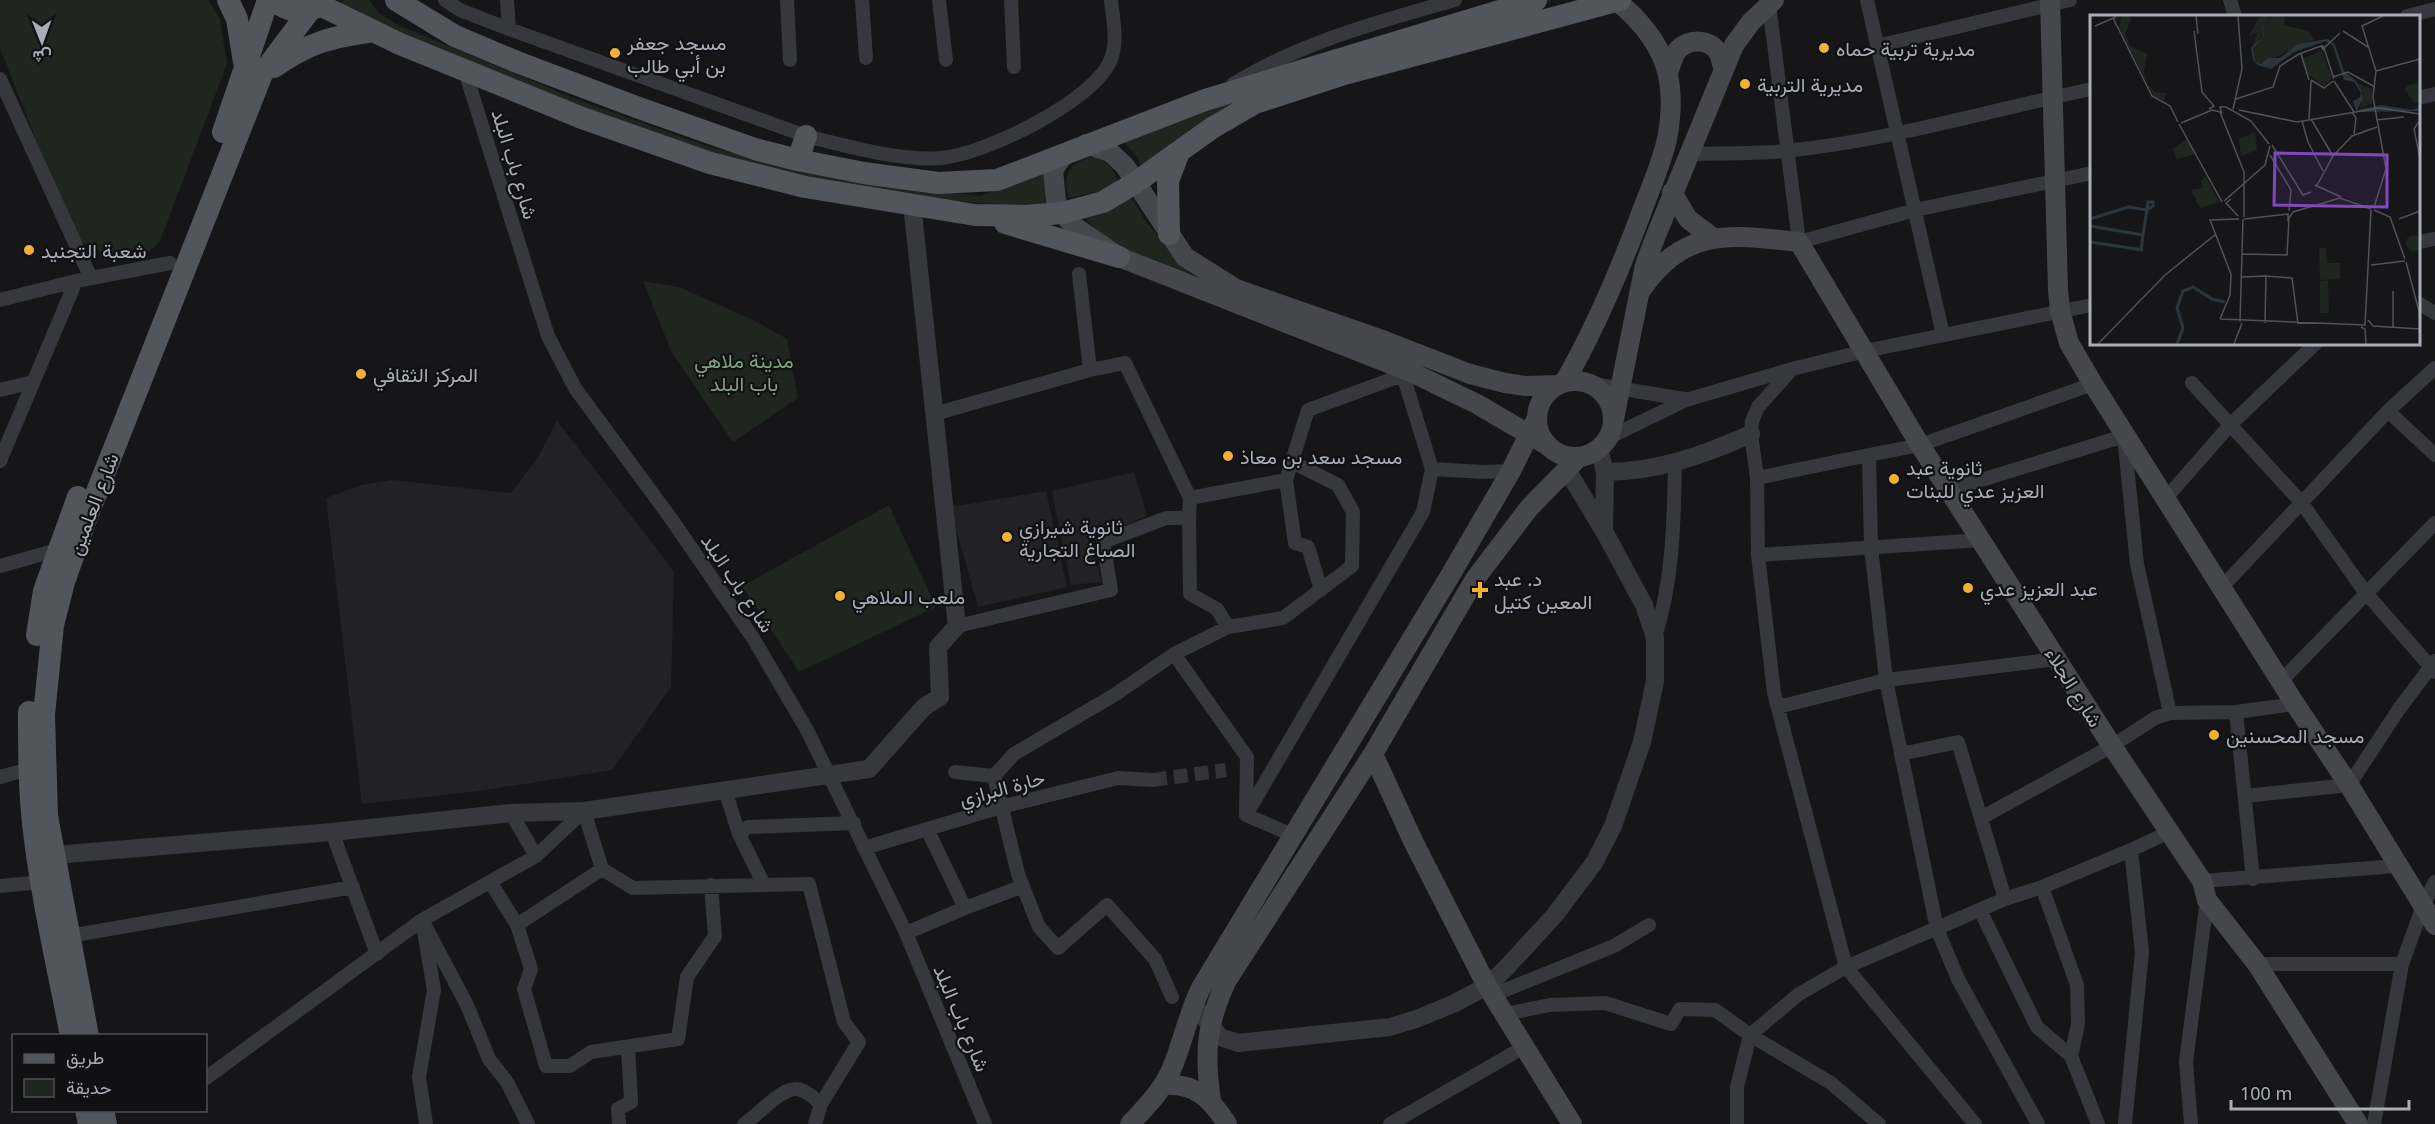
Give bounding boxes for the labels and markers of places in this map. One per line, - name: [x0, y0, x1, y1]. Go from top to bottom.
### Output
- place label: مسجد جعفر بن أبي طالب: [626, 29, 727, 83]
- place label: مديرية تربية حماه: [1836, 35, 1975, 62]
- marker: مديرية تربية حماه: [1817, 41, 1831, 55]
- marker: مسجد جعفر بن أبي طالب: [608, 46, 622, 60]
- place label: مديرية التربية: [1757, 71, 1863, 98]
- marker: مديرية التربية: [1738, 77, 1752, 91]
- place label: شعبة التجنيد: [41, 237, 147, 264]
- marker: شعبة التجنيد: [22, 243, 36, 257]
- place label: المركز الثقافي: [373, 361, 478, 392]
- marker: المركز الثقافي: [354, 367, 368, 381]
- place label: مسجد سعد بن معاذ: [1240, 443, 1403, 470]
- marker: مسجد سعد بن معاذ: [1221, 449, 1235, 463]
- place label: ثانوية عبد العزيز عدي للبنات: [1906, 454, 2044, 508]
- marker: ثانوية عبد العزيز عدي للبنات: [1887, 472, 1901, 486]
- place label: ثانوية شيرازي الصباغ التجارية: [1019, 513, 1135, 564]
- marker: ثانوية شيرازي الصباغ التجارية: [1000, 530, 1014, 544]
- place label: د. عبد المعين كتيل: [1494, 565, 1592, 615]
- place label: عبد العزيز عدي: [1980, 575, 2098, 606]
- marker: د. عبد المعين كتيل: [1471, 581, 1489, 599]
- marker: عبد العزيز عدي: [1961, 581, 1975, 595]
- place label: ملعب الملاهي: [852, 583, 965, 614]
- marker: ملعب الملاهي: [833, 589, 847, 603]
- place label: مسجد المحسنين: [2226, 722, 2365, 749]
- marker: مسجد المحسنين: [2207, 728, 2221, 742]

